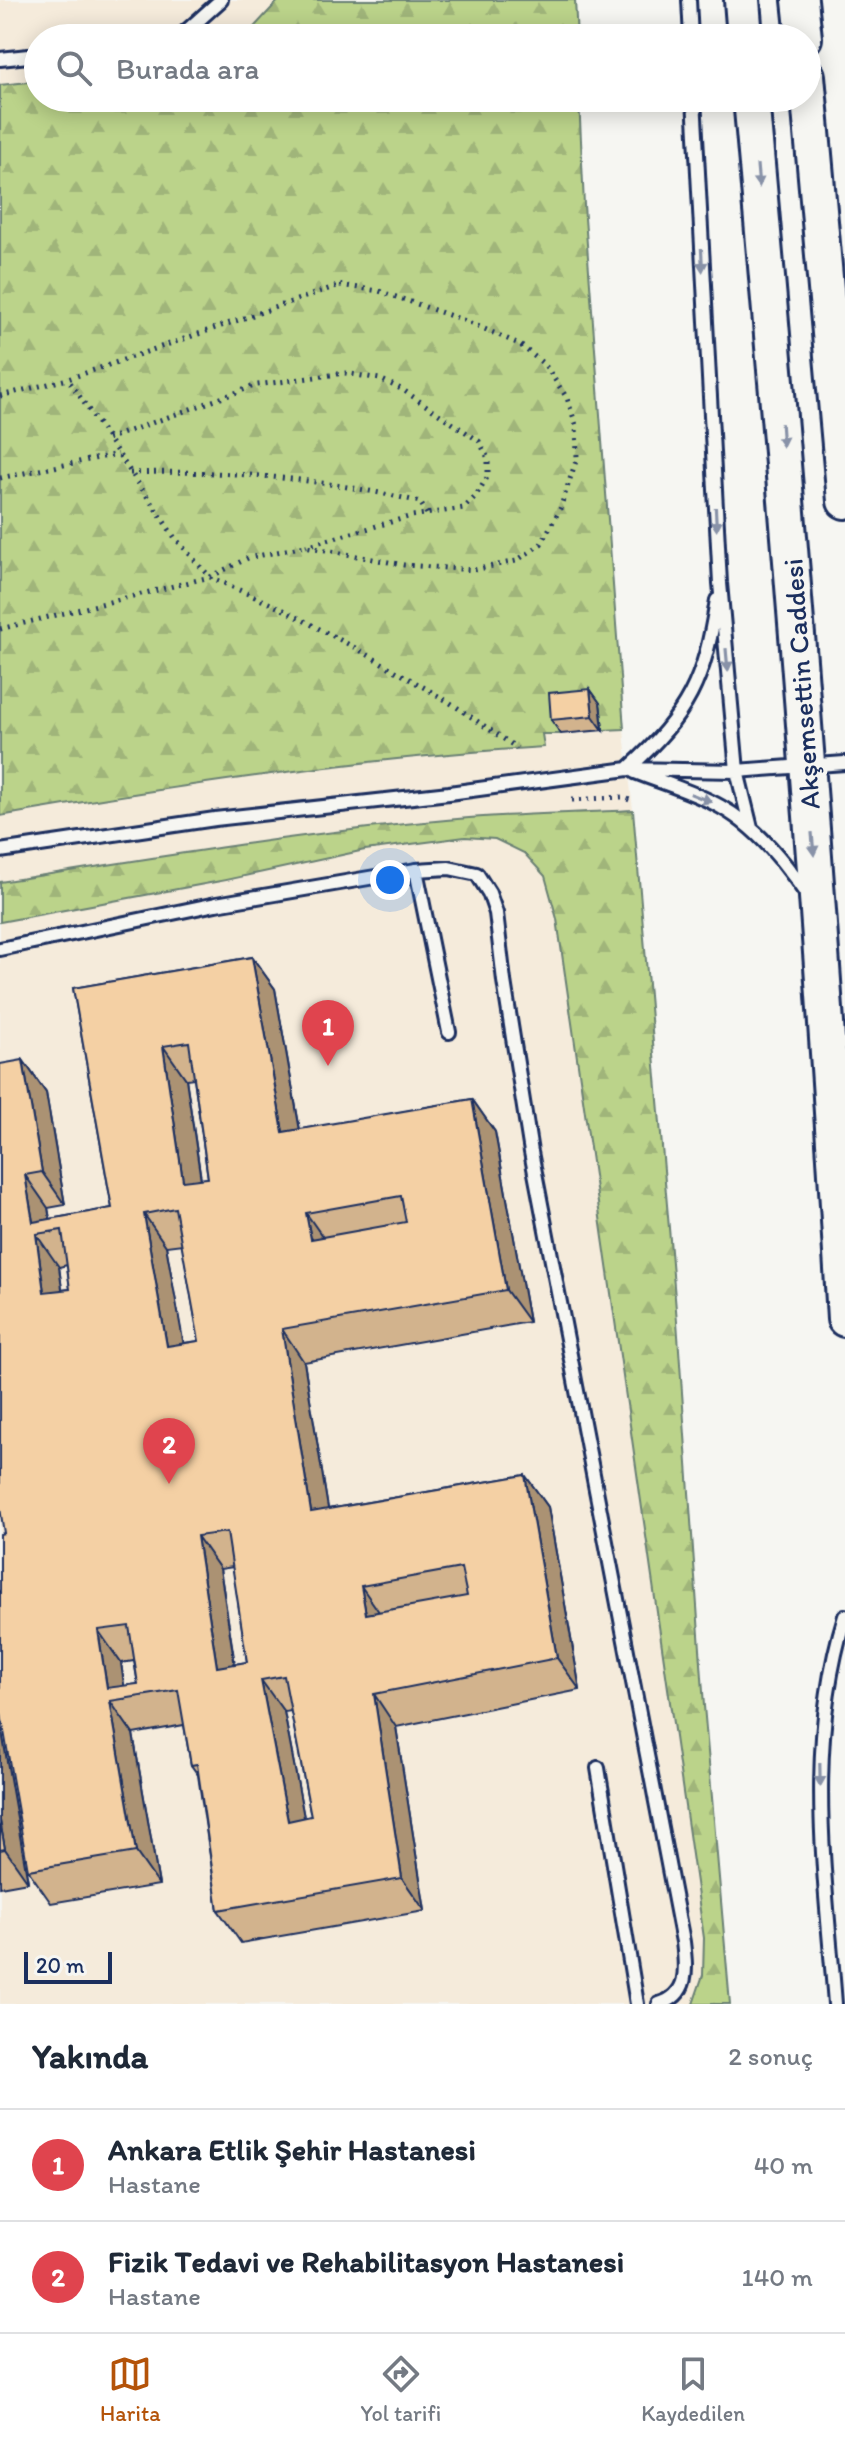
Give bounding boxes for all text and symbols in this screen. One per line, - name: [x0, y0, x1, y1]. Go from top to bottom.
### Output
- search box: [24, 24, 821, 112]
- icon: search: [52, 46, 96, 90]
- text: Burada ara: [116, 50, 259, 87]
- one-way arrow: [752, 164, 765, 189]
- one-way arrow: [696, 248, 709, 273]
- one-way arrow: [775, 423, 788, 448]
- one-way arrow: [710, 507, 723, 532]
- street label: Akşemsettin Caddesi: [775, 557, 827, 811]
- one-way arrow: [720, 648, 733, 673]
- one-way arrow: [689, 792, 713, 805]
- one-way arrow: [807, 832, 820, 857]
- your location: [370, 860, 410, 900]
- pin: 1: [302, 1000, 354, 1066]
- pin: 2: [143, 1418, 195, 1484]
- one-way arrow: [814, 1763, 826, 1788]
- scale bar: [24, 1948, 112, 1984]
- text: 20 m: [36, 1952, 85, 1979]
- text: Yakında: [32, 2036, 148, 2077]
- text: 2 sonuç: [728, 2040, 813, 2072]
- text: Ankara Etlik Şehir Hastanesi: [108, 2131, 476, 2168]
- text: 1: [52, 2149, 64, 2181]
- text: 40 m: [754, 2149, 813, 2181]
- text: Hastane: [108, 2168, 201, 2200]
- text: Fizik Tedavi ve Rehabilitasyon Hastanesi: [108, 2243, 624, 2280]
- text: 2: [51, 2261, 65, 2293]
- text: 140 m: [742, 2261, 813, 2293]
- text: Hastane: [108, 2280, 201, 2312]
- tab: Harita: [100, 2352, 161, 2427]
- tab: Yol tarifi: [360, 2352, 441, 2427]
- tab: Kaydedilen: [641, 2352, 745, 2427]

